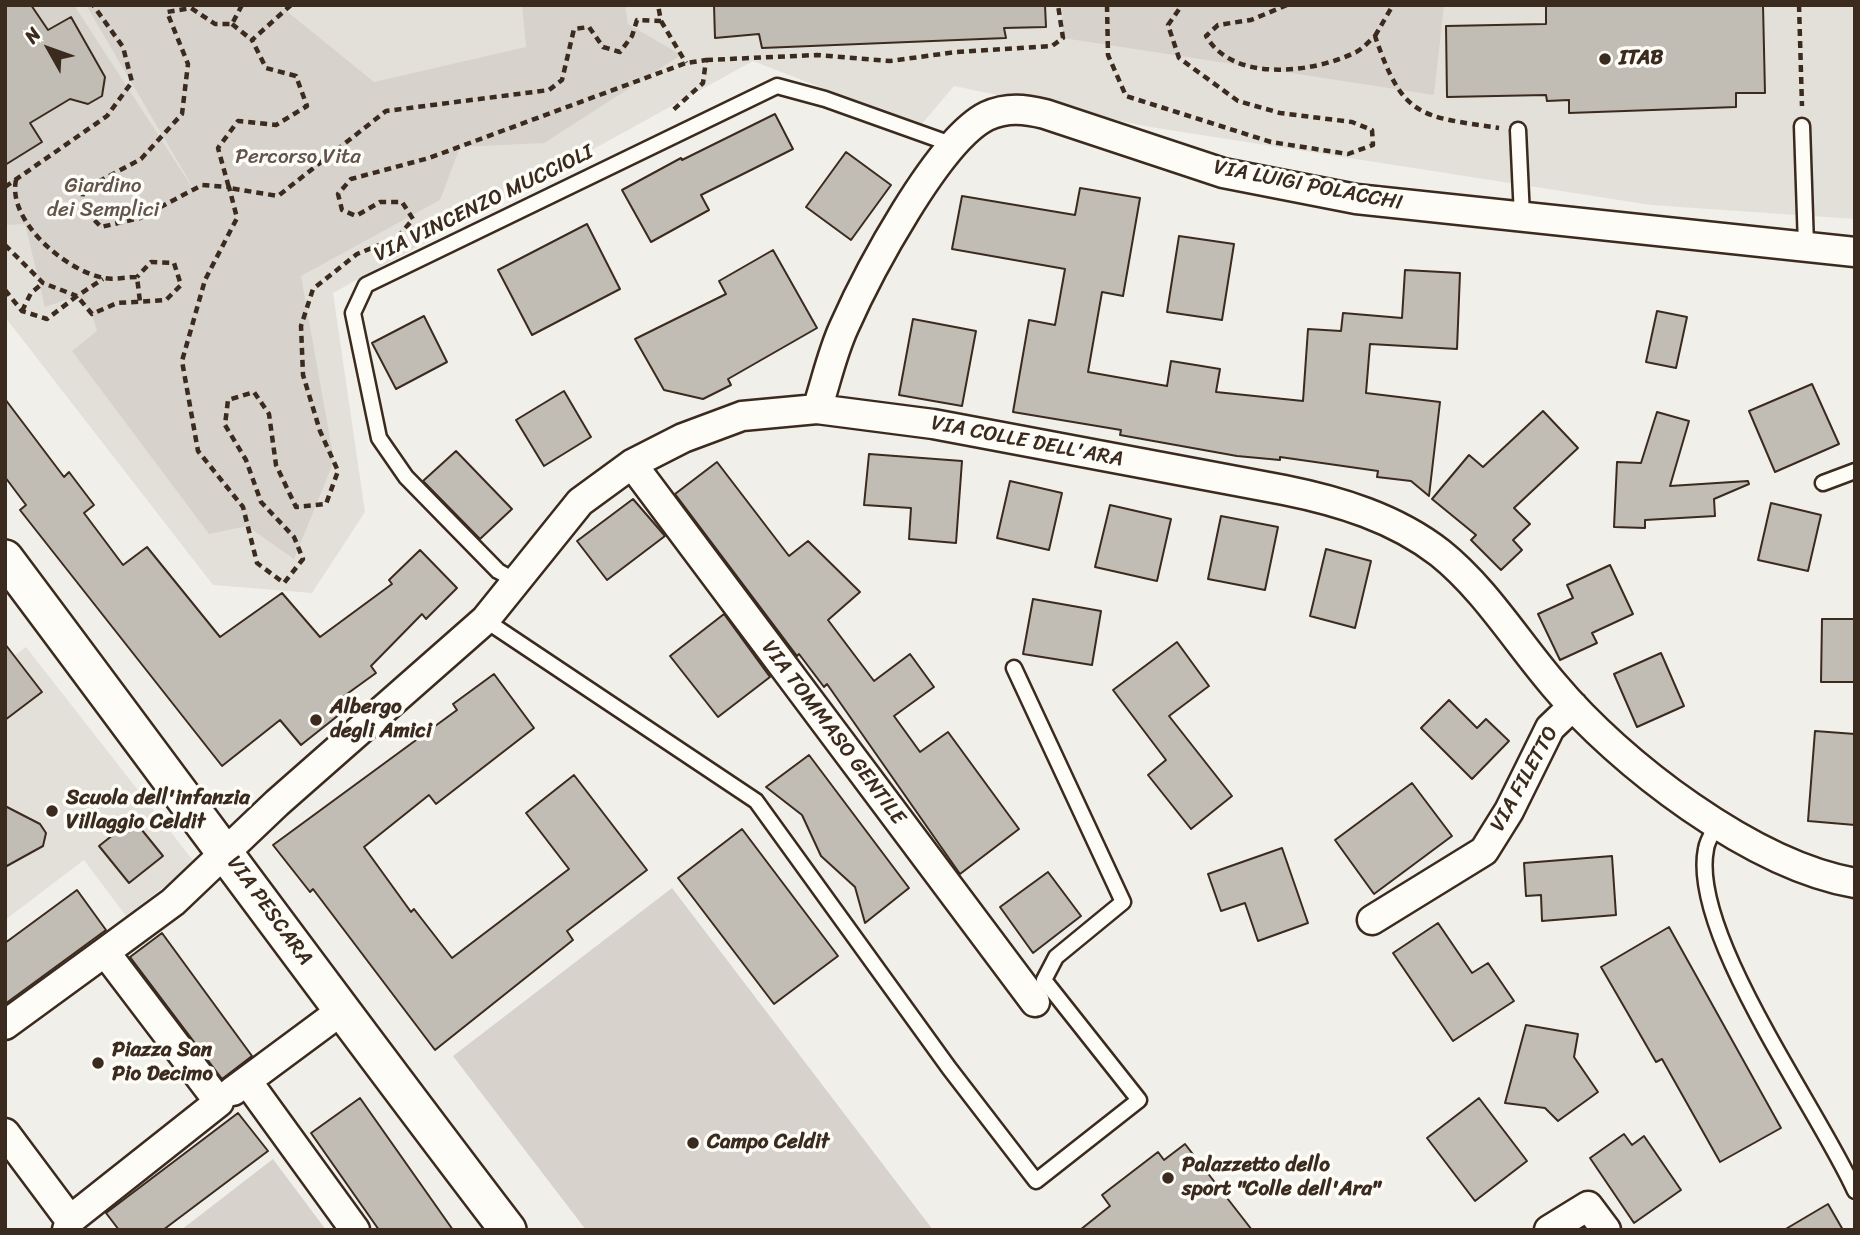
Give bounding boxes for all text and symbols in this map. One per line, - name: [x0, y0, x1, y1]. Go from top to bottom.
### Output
- north arrow: [14, 14, 84, 84]
- text: N: [16, 20, 49, 51]
- place label: ITAB: [1619, 46, 1664, 72]
- marker: ITAB: [1597, 51, 1613, 67]
- street label: VIA VINCENZO MUCCIOLI: [371, 140, 597, 268]
- park label: Percorso Vita: [235, 145, 361, 171]
- street label: VIA LUIGI POLACCHI: [1212, 155, 1404, 217]
- park label: Giardino dei Semplici: [47, 174, 159, 224]
- street label: VIA COLLE DELL'ARA: [929, 411, 1125, 473]
- street label: VIA TOMMASO GENTILE: [756, 636, 910, 830]
- place label: Albergo degli Amici: [330, 695, 432, 745]
- marker: Albergo degli Amici: [308, 712, 324, 728]
- street label: VIA FILETTO: [1486, 722, 1564, 836]
- place label: Scuola dell'infanzia Villaggio Celdit: [66, 786, 250, 836]
- marker: Scuola dell'infanzia Villaggio Celdit: [44, 803, 60, 819]
- street label: VIA PESCARA: [221, 851, 317, 971]
- place label: Piazza San Pio Decimo: [112, 1038, 213, 1088]
- marker: Piazza San Pio Decimo: [90, 1055, 106, 1071]
- place label: Campo Celdit: [707, 1130, 829, 1156]
- marker: Campo Celdit: [685, 1135, 701, 1151]
- place label: Palazzetto dello sport "Colle dell'Ara": [1182, 1153, 1381, 1203]
- marker: Palazzetto dello sport "Colle dell'Ara": [1160, 1170, 1176, 1186]

